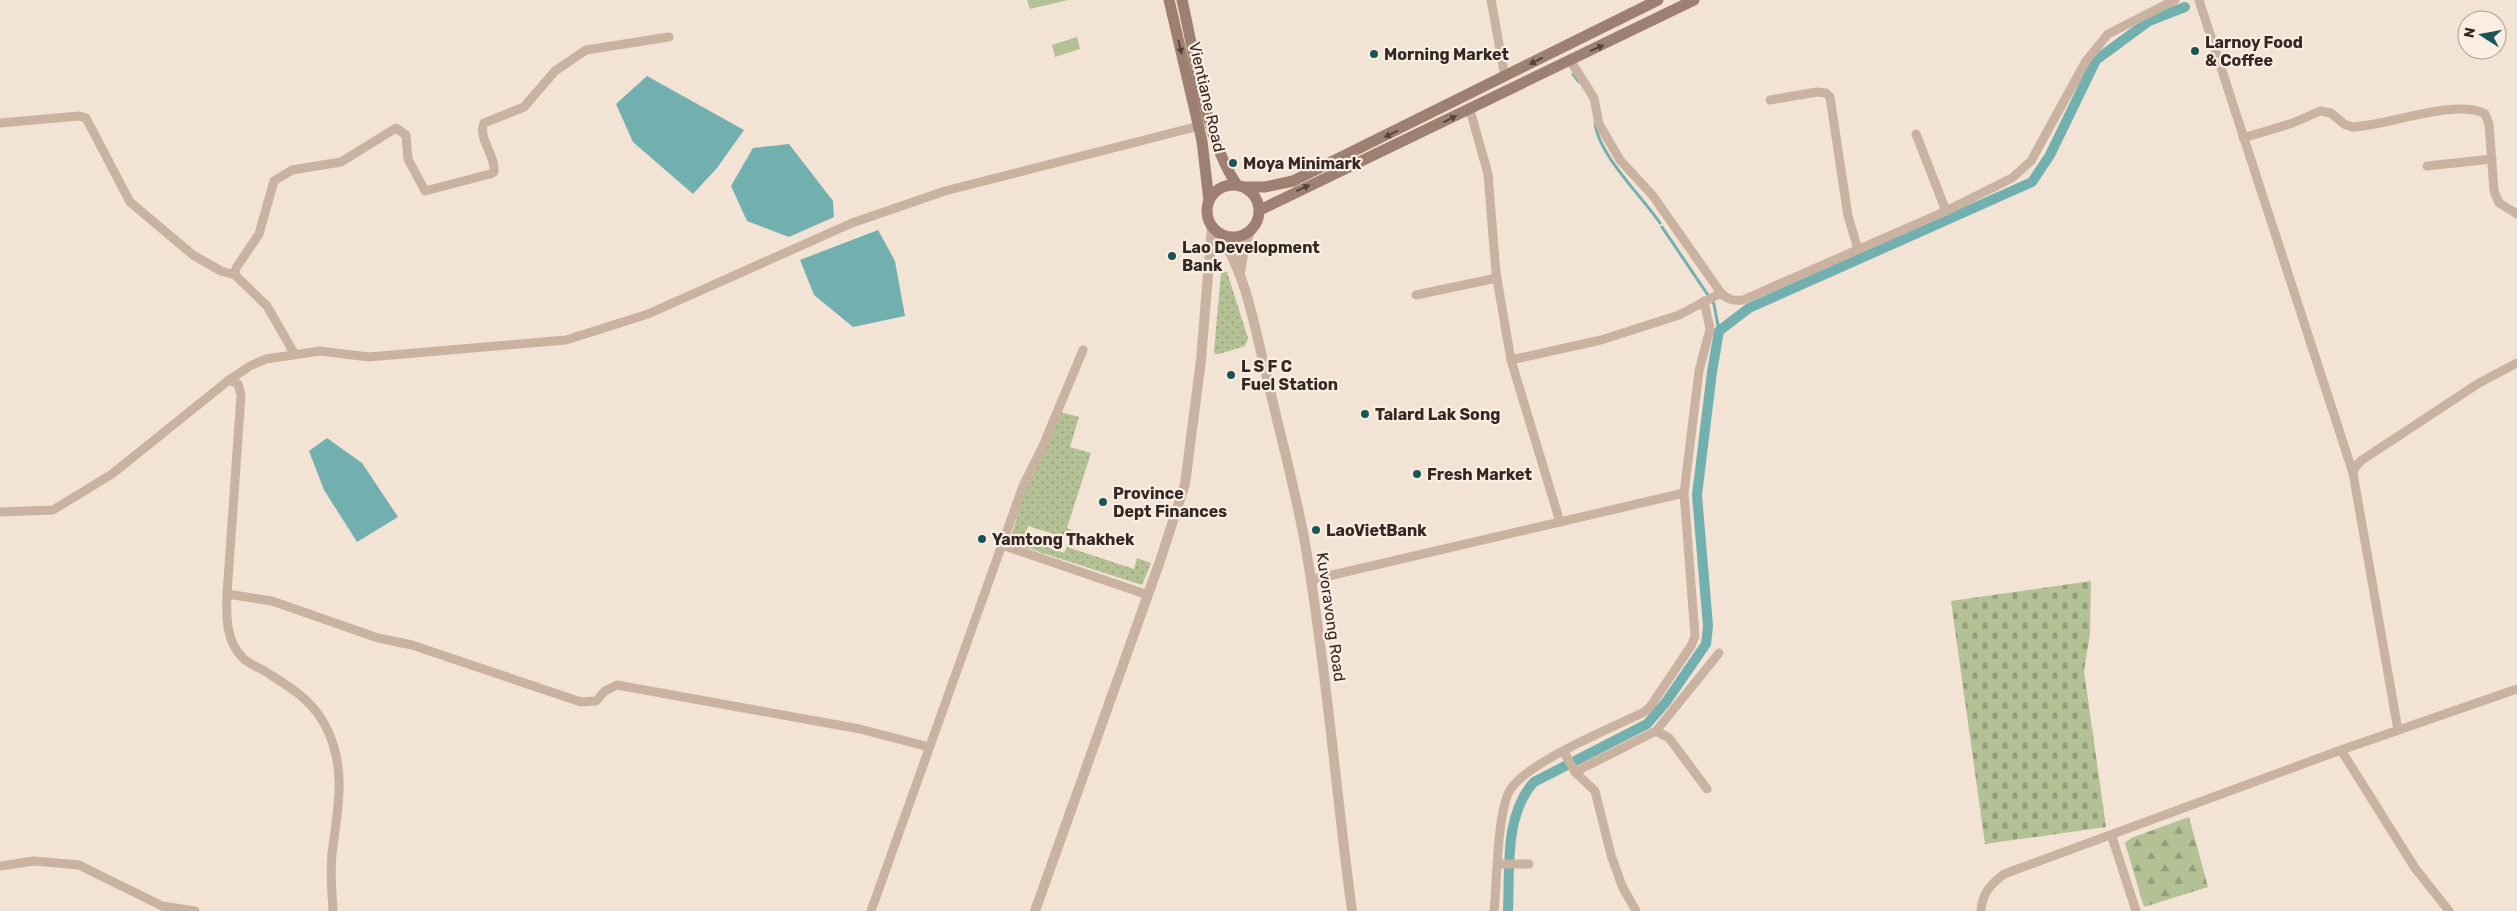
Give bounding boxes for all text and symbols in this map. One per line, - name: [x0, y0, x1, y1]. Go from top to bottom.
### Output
- north arrow: [2457, 10, 2507, 60]
- text: N: [2460, 26, 2479, 39]
- place label: Larnoy Food & Coffee: [2205, 33, 2303, 70]
- one-way arrow: [1176, 40, 1184, 55]
- street label: Vientiane Road: [1185, 40, 1229, 154]
- one-way arrow: [1590, 44, 1604, 52]
- place label: Morning Market: [1384, 45, 1509, 64]
- marker: Larnoy Food & Coffee: [2189, 45, 2201, 57]
- marker: Morning Market: [1368, 48, 1380, 60]
- one-way arrow: [1529, 57, 1543, 65]
- one-way arrow: [1443, 115, 1458, 123]
- one-way arrow: [1384, 130, 1398, 138]
- place label: Moya Minimark: [1243, 154, 1362, 173]
- marker: Moya Minimark: [1227, 157, 1239, 169]
- one-way arrow: [1296, 184, 1310, 192]
- place label: Lao Development Bank: [1182, 238, 1320, 275]
- marker: Lao Development Bank: [1166, 250, 1178, 262]
- place label: L S F C Fuel Station: [1241, 357, 1338, 394]
- marker: L S F C Fuel Station: [1225, 369, 1237, 381]
- place label: Talard Lak Song: [1375, 405, 1500, 424]
- marker: Talard Lak Song: [1359, 408, 1371, 420]
- place label: Fresh Market: [1427, 465, 1533, 484]
- marker: Fresh Market: [1411, 468, 1423, 480]
- place label: Province Dept Finances: [1113, 484, 1227, 521]
- marker: Province Dept Finances: [1097, 496, 1109, 508]
- place label: LaoVietBank: [1326, 521, 1427, 540]
- marker: LaoVietBank: [1310, 524, 1322, 536]
- place label: Yamtong Thakhek: [992, 530, 1135, 549]
- marker: Yamtong Thakhek: [976, 533, 988, 545]
- street label: Kuvoravong Road: [1313, 551, 1349, 683]

